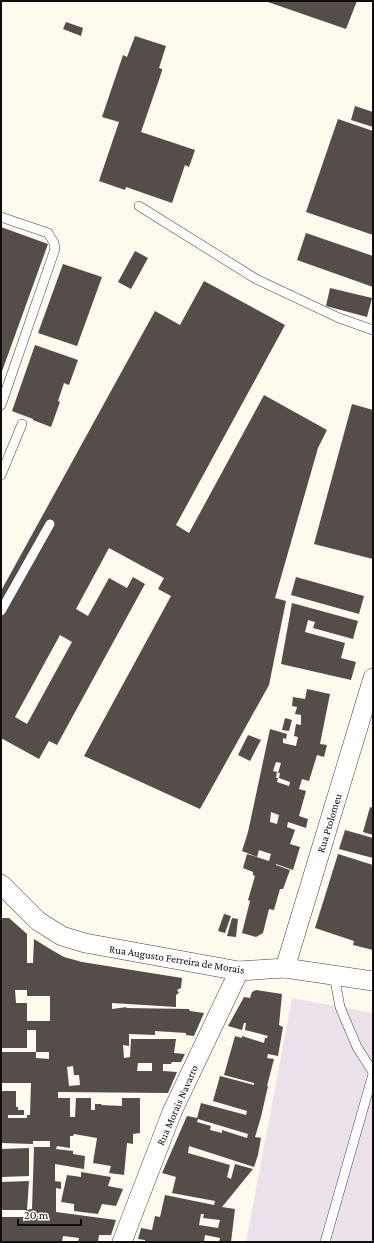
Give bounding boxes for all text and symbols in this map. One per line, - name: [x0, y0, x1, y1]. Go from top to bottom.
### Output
- street label: Rua Ptolomeu: [314, 792, 344, 854]
- street label: Rua Augusto Ferreira de Morais: [108, 942, 246, 977]
- street label: Rua Morais Navarro: [154, 1062, 200, 1147]
- scale bar: [18, 1201, 81, 1227]
- text: 20 m: [24, 1208, 49, 1222]

